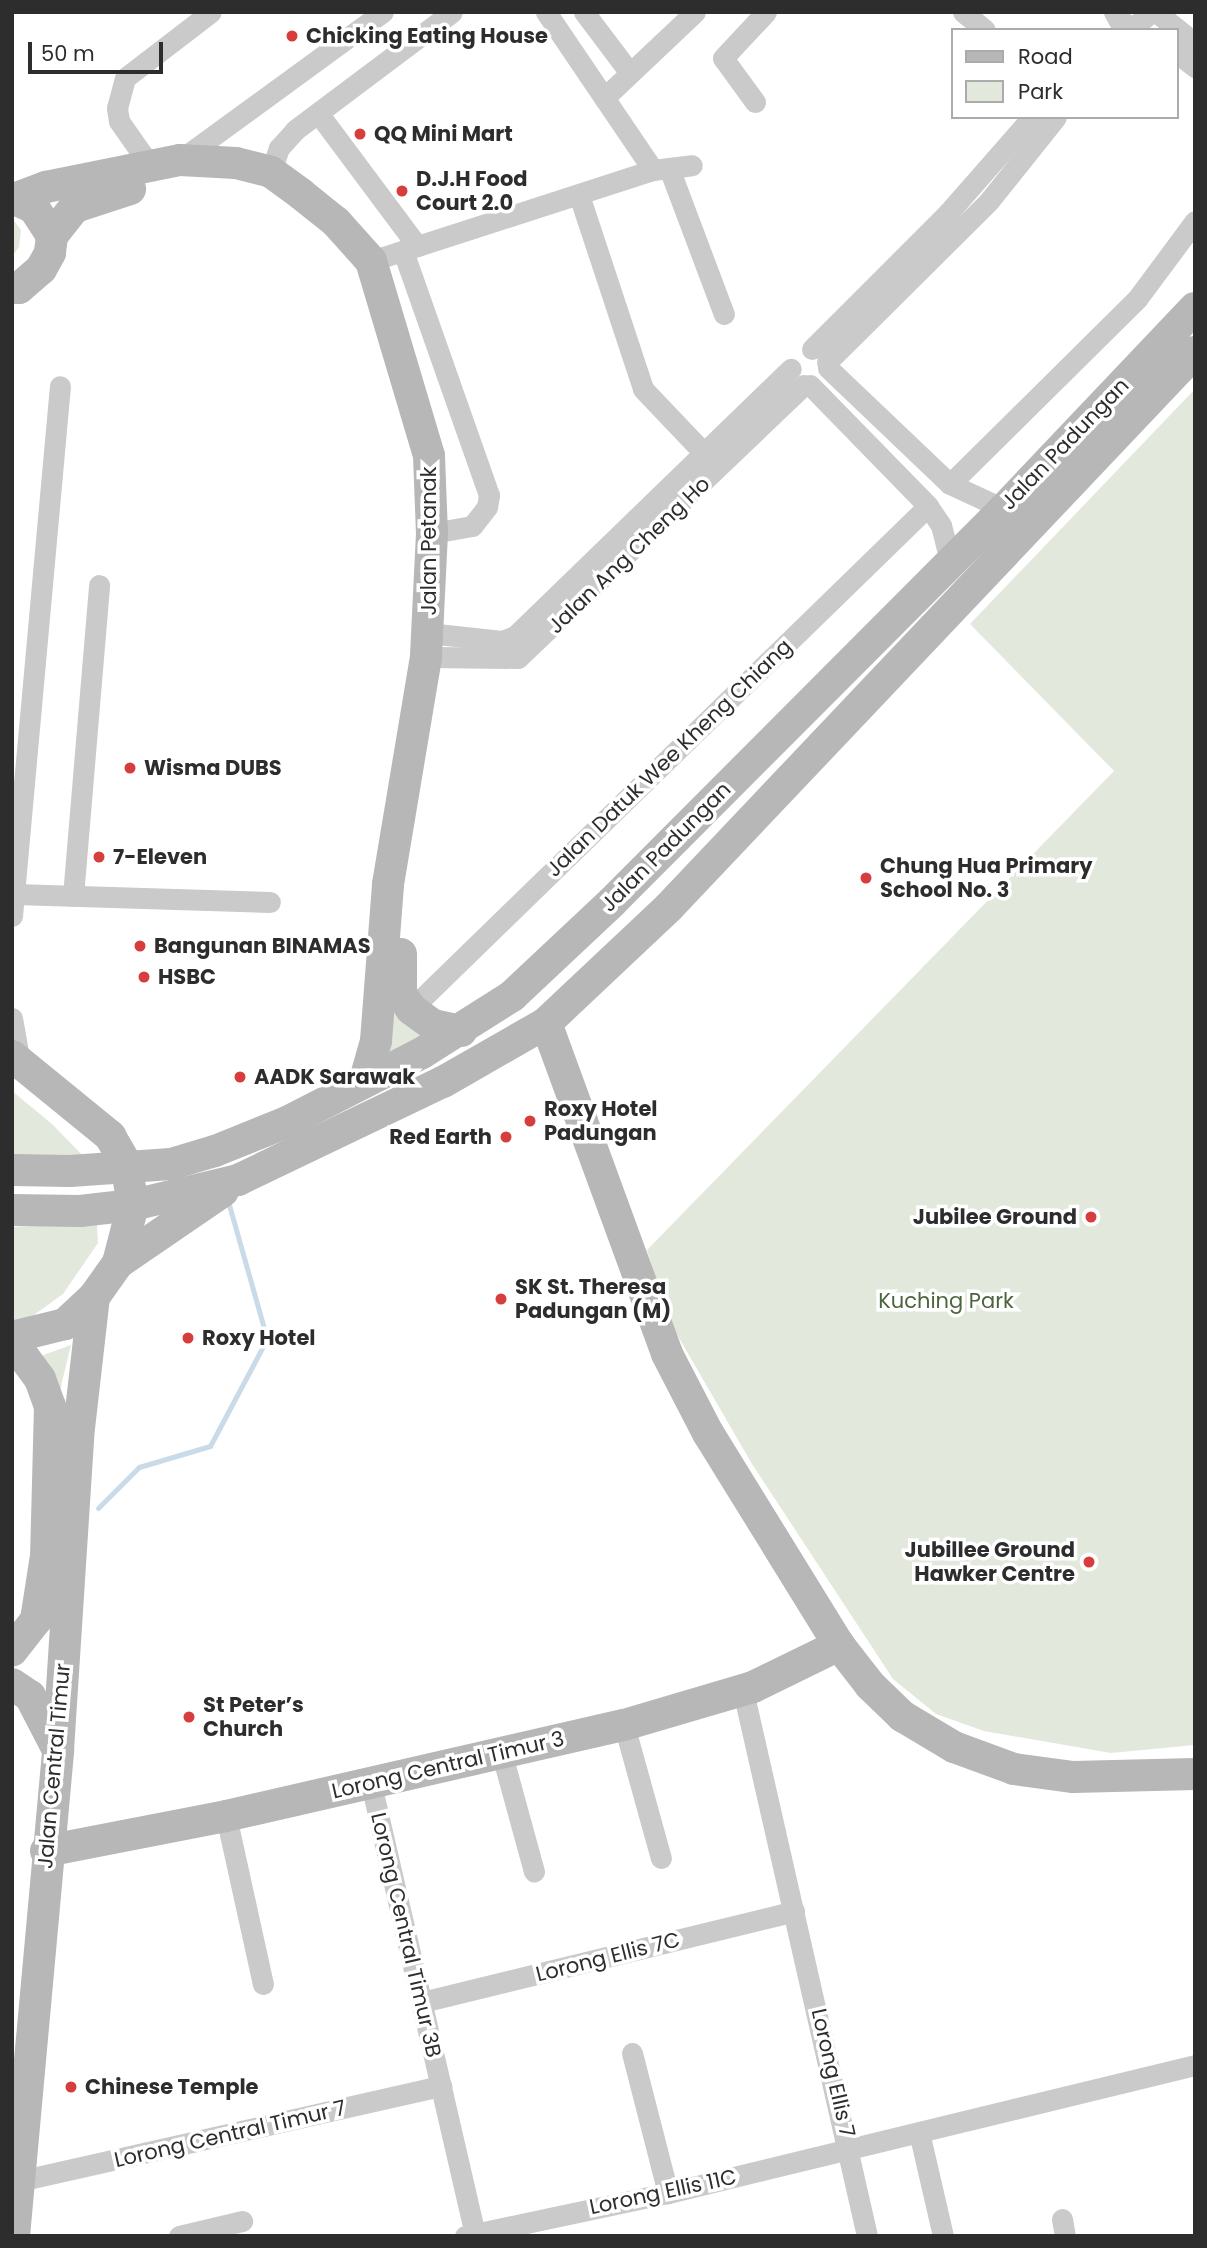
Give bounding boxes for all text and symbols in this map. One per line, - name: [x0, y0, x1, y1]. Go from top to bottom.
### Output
- place label: Chicking Eating House: [306, 23, 548, 49]
- scale bar: [32, 28, 166, 72]
- marker: Chicking Eating House: [284, 28, 300, 44]
- legend: [951, 28, 1179, 119]
- text: 50 m: [41, 39, 95, 68]
- text: Road: [1018, 42, 1073, 71]
- text: Park: [1018, 77, 1063, 106]
- place label: QQ Mini Mart: [374, 121, 513, 147]
- marker: QQ Mini Mart: [352, 126, 368, 142]
- place label: D.J.H Food Court 2.0: [416, 166, 528, 216]
- marker: D.J.H Food Court 2.0: [394, 183, 410, 199]
- street label: Jalan Padungan: [996, 373, 1134, 515]
- street label: Jalan Petanak: [416, 466, 442, 616]
- street label: Jalan Ang Cheng Ho: [543, 471, 715, 639]
- street label: Jalan Datuk Wee Kheng Chiang: [541, 634, 797, 882]
- place label: Wisma DUBS: [144, 755, 282, 781]
- marker: Wisma DUBS: [122, 760, 138, 776]
- street label: Jalan Padungan: [596, 777, 736, 917]
- place label: 7-Eleven: [113, 844, 207, 870]
- marker: 7-Eleven: [91, 849, 107, 865]
- place label: Chung Hua Primary School No. 3: [880, 853, 1092, 903]
- marker: Chung Hua Primary School No. 3: [858, 870, 874, 886]
- place label: Bangunan BINAMAS: [154, 933, 371, 959]
- marker: Bangunan BINAMAS: [132, 938, 148, 954]
- place label: HSBC: [158, 964, 216, 990]
- marker: HSBC: [136, 969, 152, 985]
- place label: AADK Sarawak: [254, 1064, 415, 1090]
- marker: AADK Sarawak: [232, 1069, 248, 1085]
- place label: Roxy Hotel Padungan: [544, 1096, 658, 1146]
- marker: Roxy Hotel Padungan: [522, 1113, 538, 1129]
- place label: Red Earth: [389, 1124, 492, 1150]
- marker: Red Earth: [498, 1129, 514, 1145]
- place label: Jubilee Ground: [913, 1204, 1077, 1230]
- marker: Jubilee Ground: [1083, 1209, 1099, 1225]
- place label: SK St. Theresa Padungan (M): [515, 1274, 671, 1324]
- park label: Kuching Park: [878, 1288, 1014, 1314]
- marker: SK St. Theresa Padungan (M): [493, 1291, 509, 1307]
- place label: Roxy Hotel: [202, 1325, 316, 1351]
- marker: Roxy Hotel: [180, 1330, 196, 1346]
- place label: Jubillee Ground Hawker Centre: [905, 1537, 1075, 1587]
- marker: Jubillee Ground Hawker Centre: [1081, 1554, 1097, 1570]
- street label: Jalan Central Timur: [32, 1662, 76, 1870]
- place label: St Peter’s Church: [203, 1692, 304, 1742]
- marker: St Peter’s Church: [181, 1709, 197, 1725]
- street label: Lorong Central Timur 3: [329, 1726, 567, 1804]
- street label: Lorong Central Timur 3B: [366, 1810, 446, 2060]
- street label: Lorong Ellis 7C: [533, 1927, 683, 1987]
- street label: Lorong Ellis 7: [806, 2006, 860, 2140]
- place label: Chinese Temple: [85, 2074, 259, 2100]
- marker: Chinese Temple: [63, 2079, 79, 2095]
- street label: Lorong Central Timur 7: [112, 2095, 348, 2173]
- street label: Lorong Ellis 11C: [587, 2164, 739, 2220]

